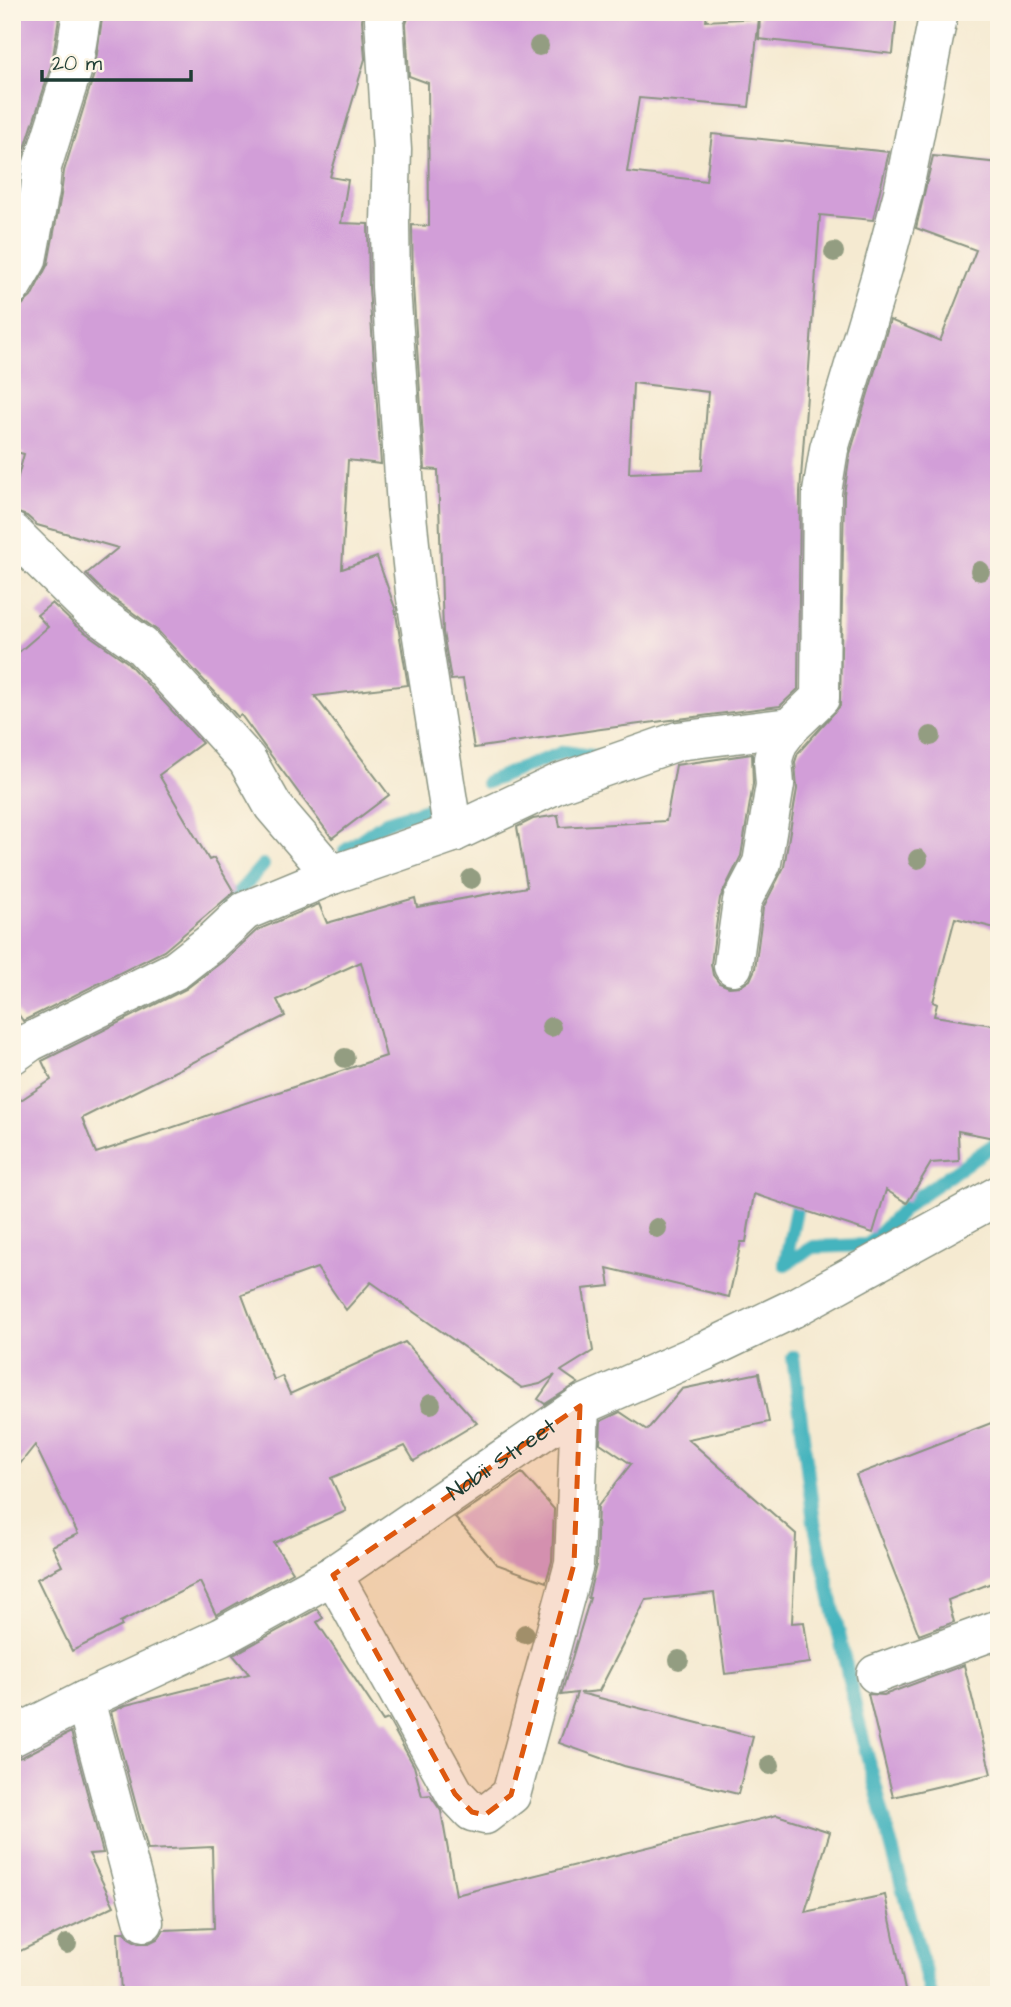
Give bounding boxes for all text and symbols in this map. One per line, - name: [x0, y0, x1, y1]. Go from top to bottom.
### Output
- scale bar: [42, 38, 191, 82]
- text: 20 m: [52, 49, 103, 78]
- street label: Nabii Street: [440, 1410, 563, 1509]

